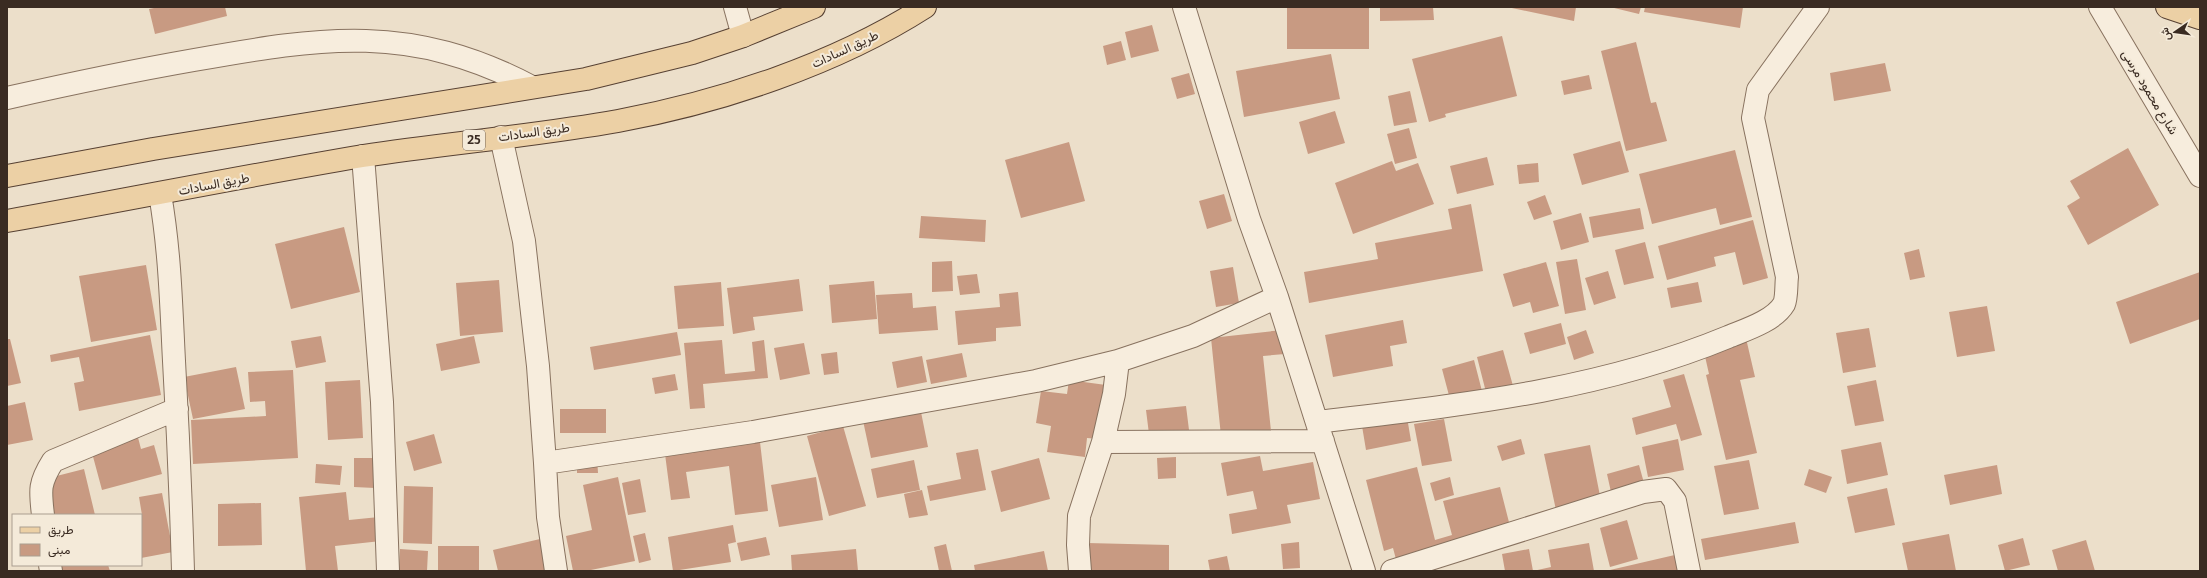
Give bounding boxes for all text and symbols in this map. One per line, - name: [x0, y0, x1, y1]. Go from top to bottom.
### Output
- north arrow: [2155, 12, 2195, 52]
- text: ش: [2158, 26, 2174, 42]
- street label: طريق السادات: [809, 27, 881, 72]
- street label: شارع محمود مرسى: [2117, 47, 2181, 138]
- street label: طريق السادات: [497, 120, 571, 145]
- road number: 25: [463, 130, 485, 150]
- street label: طريق السادات: [177, 170, 251, 199]
- legend: [12, 514, 142, 566]
- text: طريق: [48, 523, 74, 538]
- text: مبنى: [48, 543, 70, 558]

